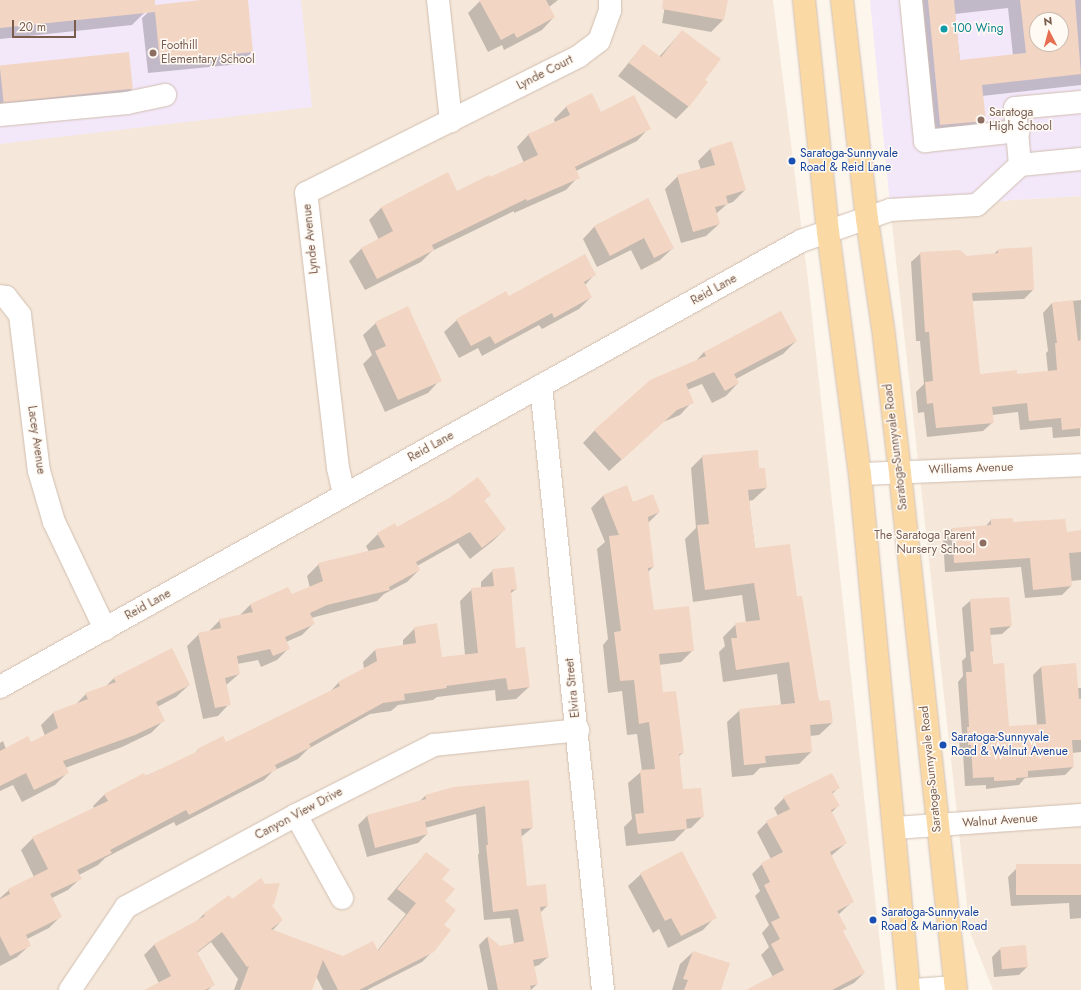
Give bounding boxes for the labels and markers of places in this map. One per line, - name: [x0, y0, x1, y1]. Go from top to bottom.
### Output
- place label: 100 Wing: [952, 22, 1004, 36]
- marker: 100 Wing: [939, 24, 949, 34]
- place label: Foothill Elementary School: [161, 39, 255, 67]
- marker: Foothill Elementary School: [148, 48, 158, 58]
- place label: Saratoga High School: [989, 106, 1052, 134]
- marker: Saratoga High School: [976, 115, 986, 125]
- place label: Saratoga-Sunnyvale Road & Reid Lane: [800, 147, 898, 175]
- marker: Saratoga-Sunnyvale Road & Reid Lane: [787, 156, 797, 166]
- place label: The Saratoga Parent Nursery School: [874, 529, 975, 557]
- marker: The Saratoga Parent Nursery School: [978, 538, 988, 548]
- place label: Saratoga-Sunnyvale Road & Walnut Avenue: [951, 731, 1068, 759]
- marker: Saratoga-Sunnyvale Road & Walnut Avenue: [938, 740, 948, 750]
- place label: Saratoga-Sunnyvale Road & Marion Road: [881, 906, 987, 934]
- marker: Saratoga-Sunnyvale Road & Marion Road: [868, 915, 878, 925]

